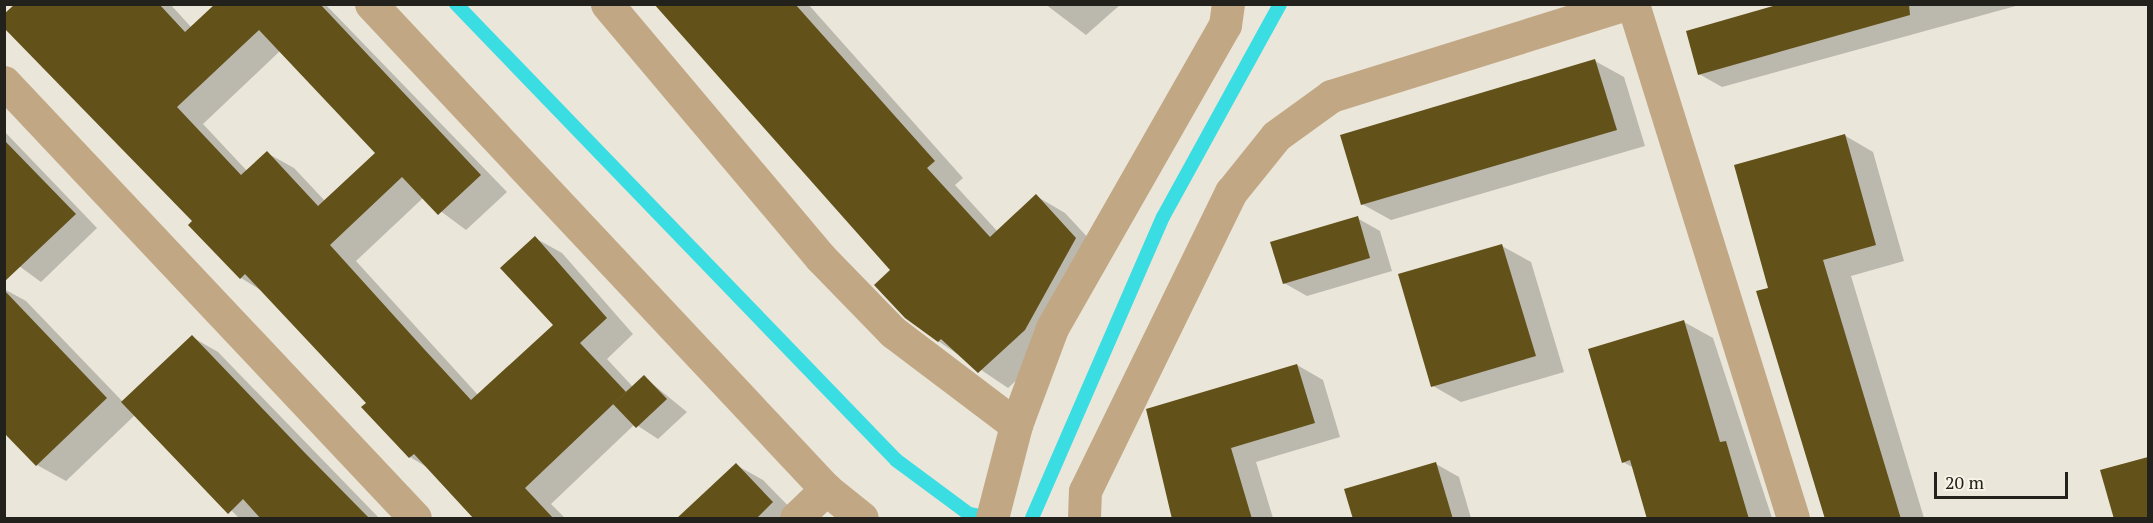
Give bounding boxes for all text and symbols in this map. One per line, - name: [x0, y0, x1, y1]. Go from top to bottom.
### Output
- scale bar: [1937, 460, 2070, 498]
- text: 20 m: [1945, 470, 1984, 494]

